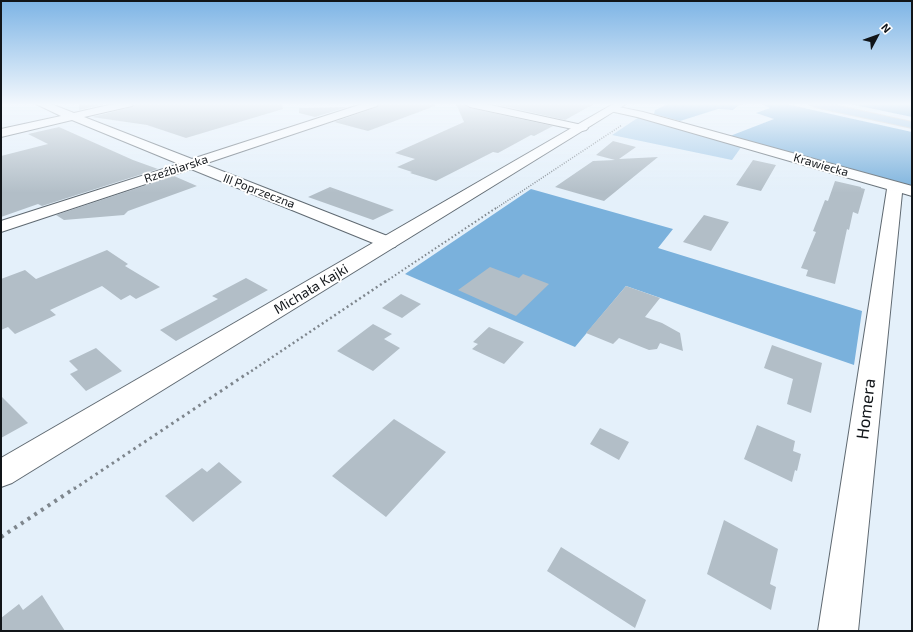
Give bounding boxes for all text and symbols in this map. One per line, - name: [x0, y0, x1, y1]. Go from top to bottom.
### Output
- north arrow: [857, 16, 897, 56]
- text: N: [879, 21, 894, 35]
- street label: Krawiecka: [792, 150, 850, 180]
- street label: Rzeźbiarska: [142, 152, 210, 186]
- street label: III Poprzeczna: [221, 171, 297, 211]
- street label: Michała Kajki: [271, 260, 351, 318]
- street label: Homera: [852, 377, 880, 441]

